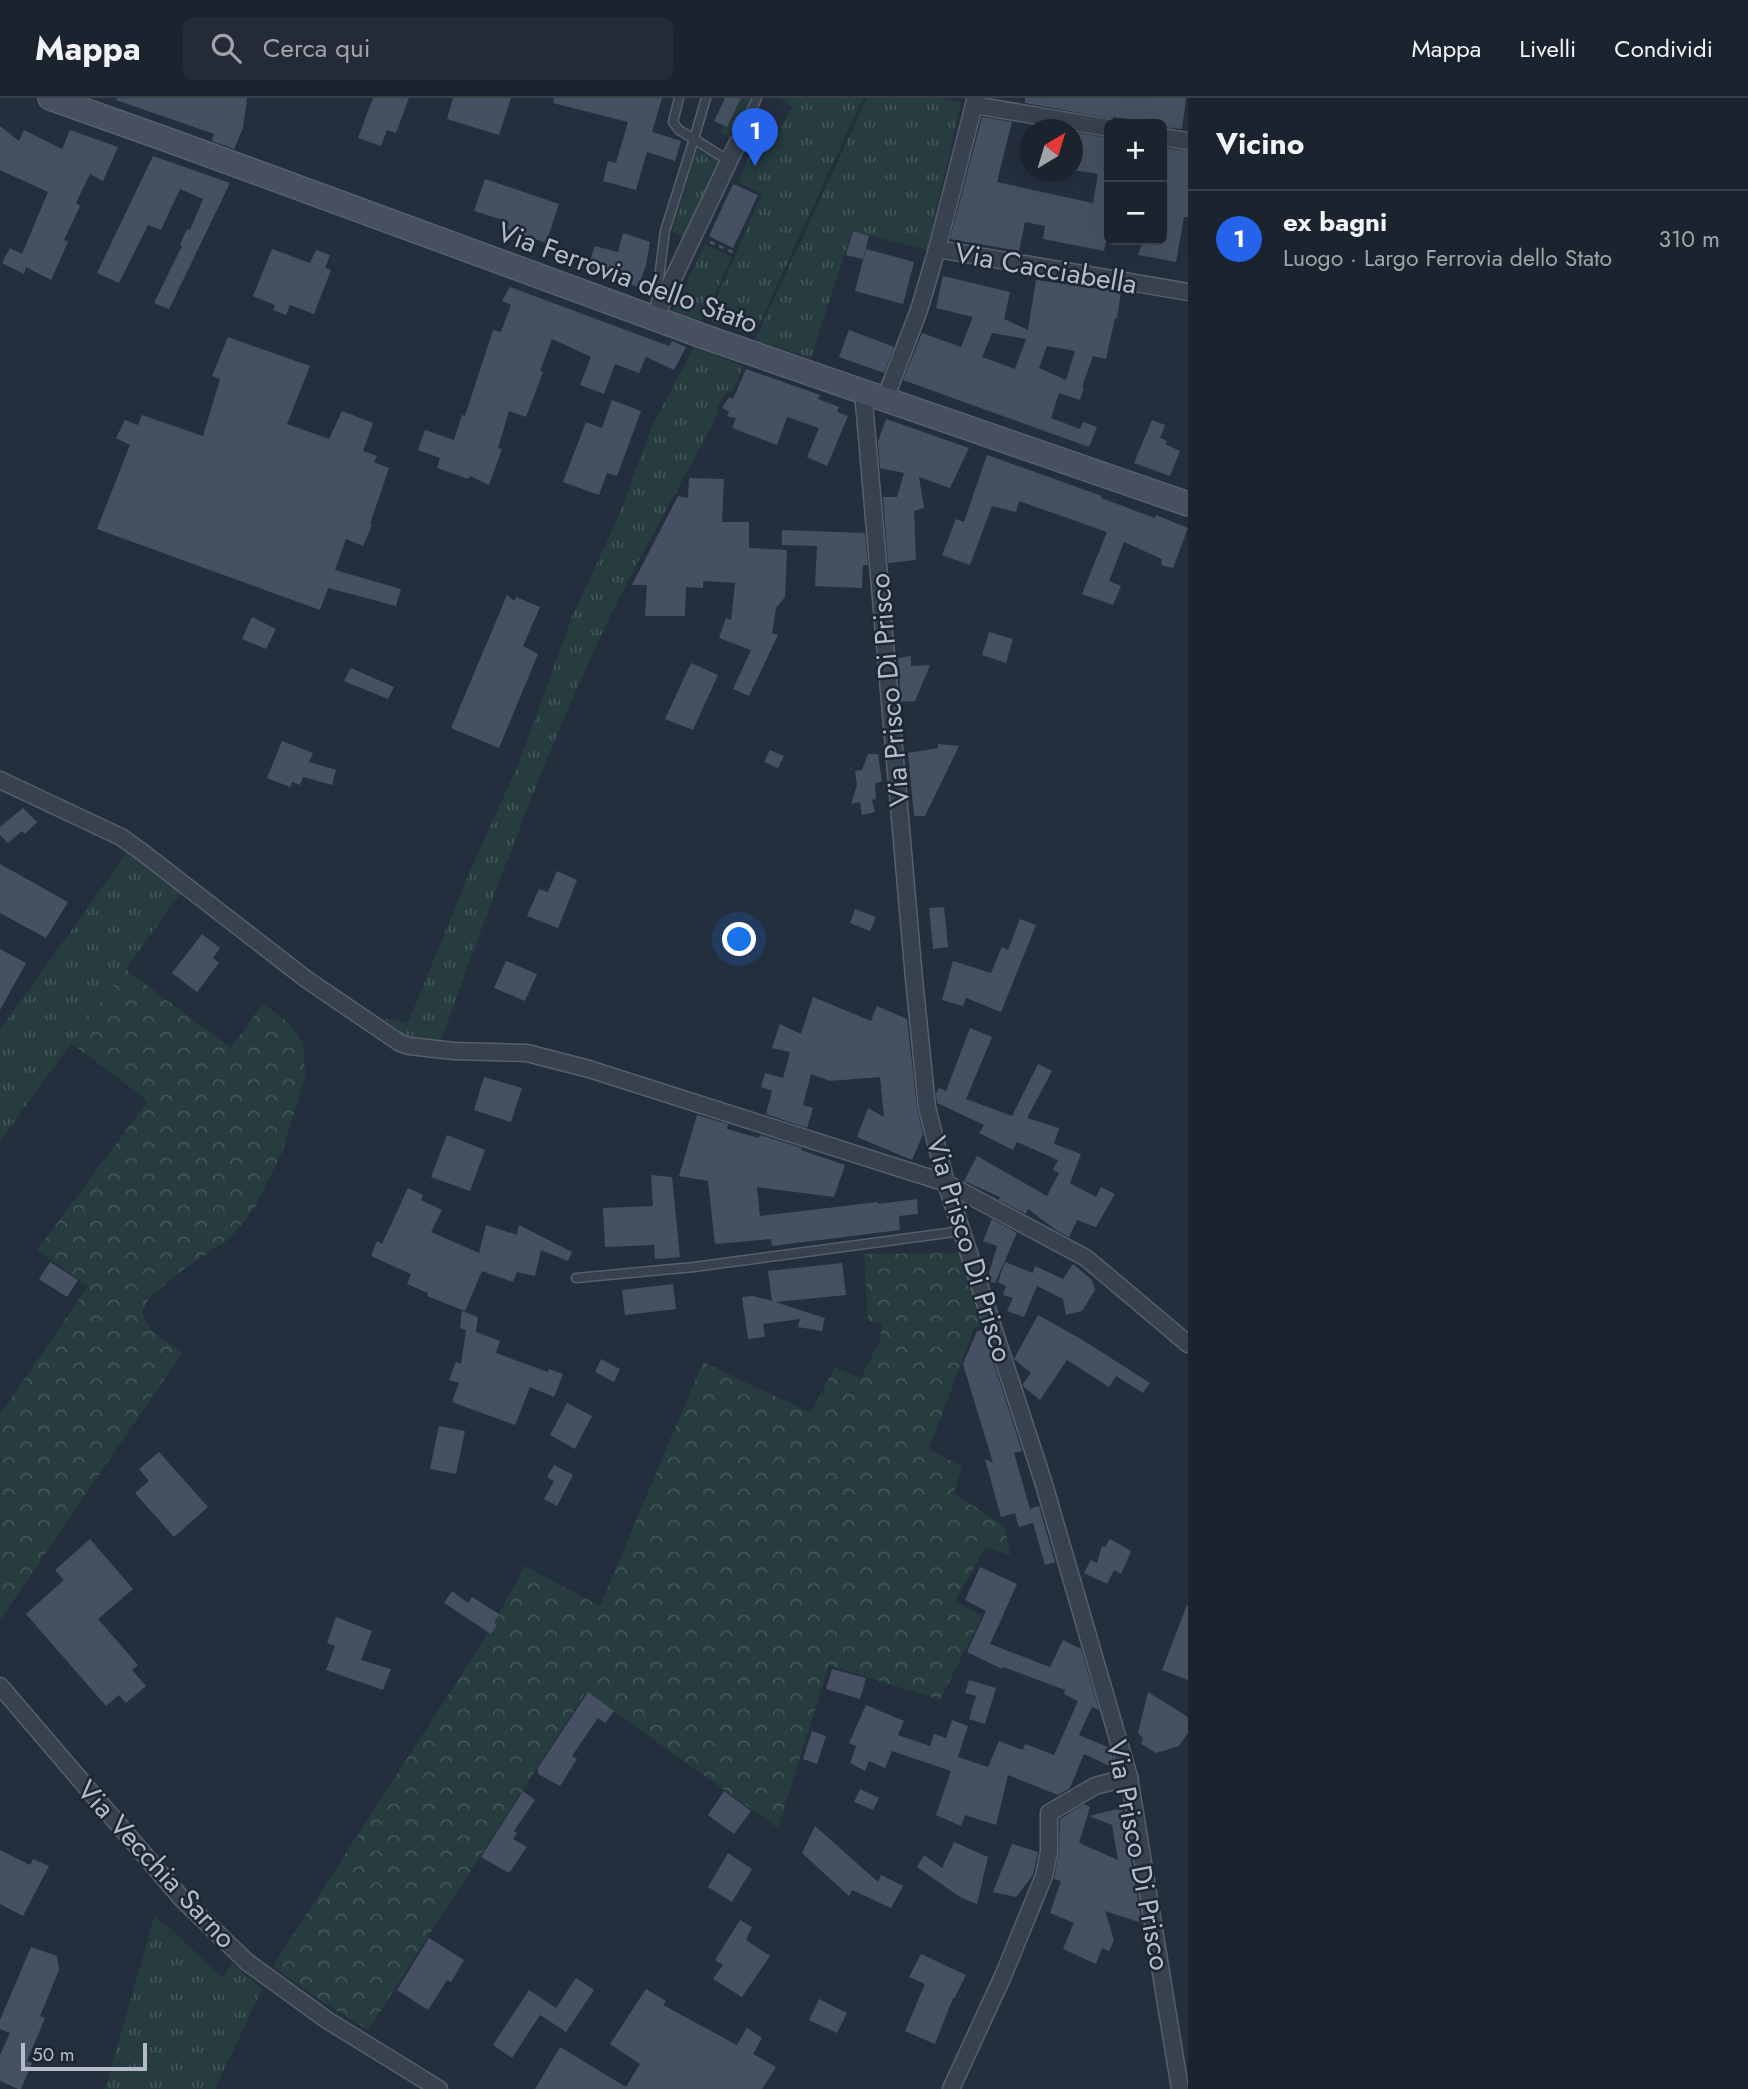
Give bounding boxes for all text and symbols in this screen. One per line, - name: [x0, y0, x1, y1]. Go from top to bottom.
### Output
- search box: [183, 17, 673, 80]
- text: Mappa: [35, 25, 141, 72]
- icon: search: [207, 29, 245, 67]
- text: Cerca qui: [263, 29, 370, 67]
- text: Mappa: [1411, 31, 1481, 66]
- text: Livelli: [1519, 31, 1576, 66]
- text: Condividi: [1614, 31, 1713, 66]
- pin: 1: [732, 108, 778, 166]
- north arrow: [1020, 119, 1083, 182]
- map controls: [1104, 119, 1167, 245]
- button: +: [1104, 119, 1167, 182]
- text: Vicino: [1216, 122, 1304, 165]
- button: −: [1104, 182, 1167, 245]
- text: ex bagni: [1283, 203, 1387, 241]
- street label: Via Ferrovia dello Stato: [492, 211, 764, 344]
- text: 1: [1233, 222, 1245, 256]
- text: 310 m: [1658, 222, 1720, 256]
- street label: Via Cacciabella: [951, 232, 1140, 305]
- text: Luogo · Largo Ferrovia dello Stato: [1283, 241, 1612, 275]
- street label: Via Prisco Di Prisco: [859, 572, 920, 808]
- your location: [722, 922, 756, 956]
- street label: Via Prisco Di Prisco: [916, 1131, 1023, 1367]
- street label: Via Prisco Di Prisco: [1096, 1736, 1181, 1974]
- street label: Via Vecchia Sarno: [68, 1771, 246, 1958]
- scale bar: [21, 2040, 147, 2072]
- text: 50 m: [32, 2041, 75, 2068]

